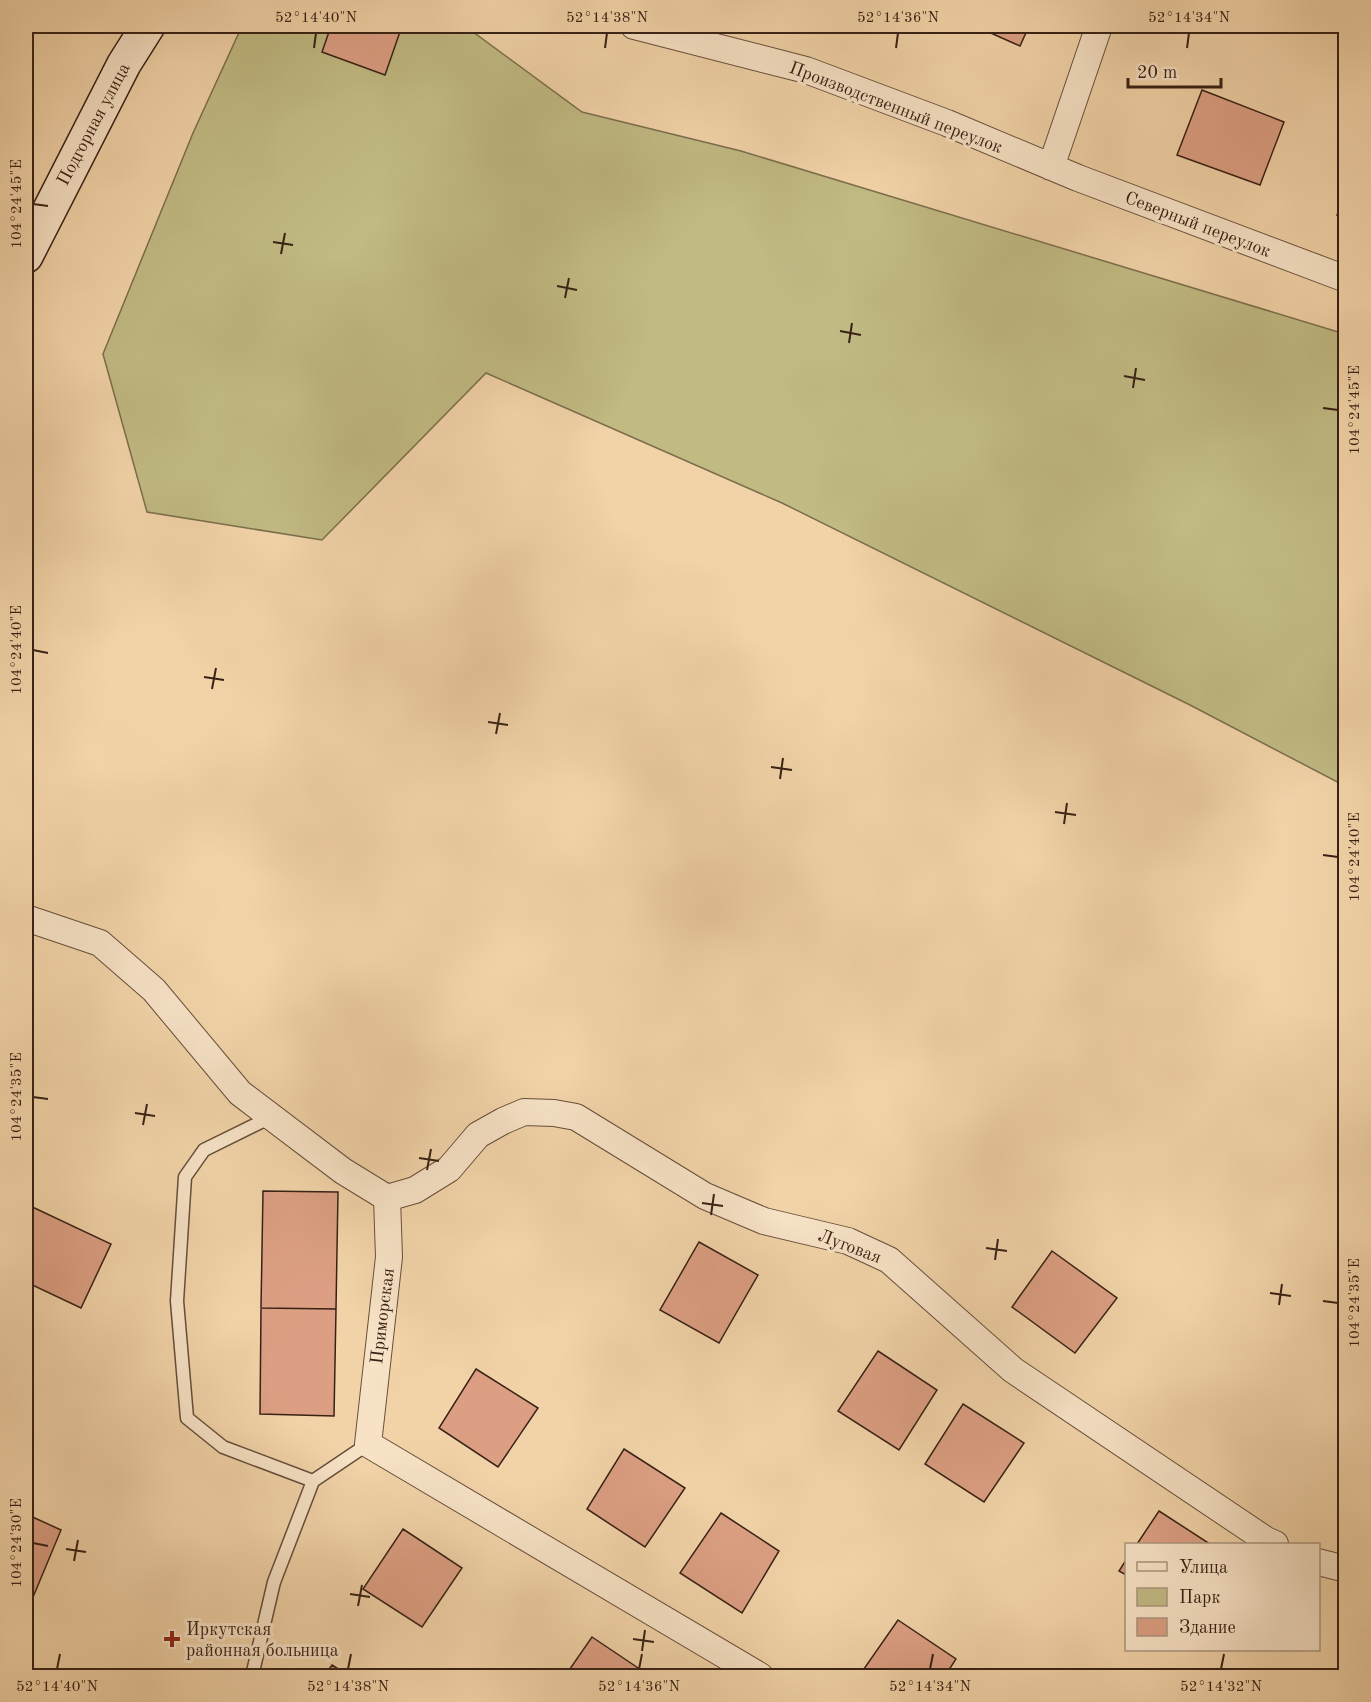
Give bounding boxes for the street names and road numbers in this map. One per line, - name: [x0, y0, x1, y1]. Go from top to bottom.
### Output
- street label: Производственный переулок: [787, 59, 1005, 157]
- street label: Подгорная улица: [54, 60, 134, 189]
- street label: Северный переулок: [1122, 189, 1273, 261]
- street label: Луговая: [815, 1227, 884, 1267]
- street label: Приморская: [368, 1267, 398, 1365]

